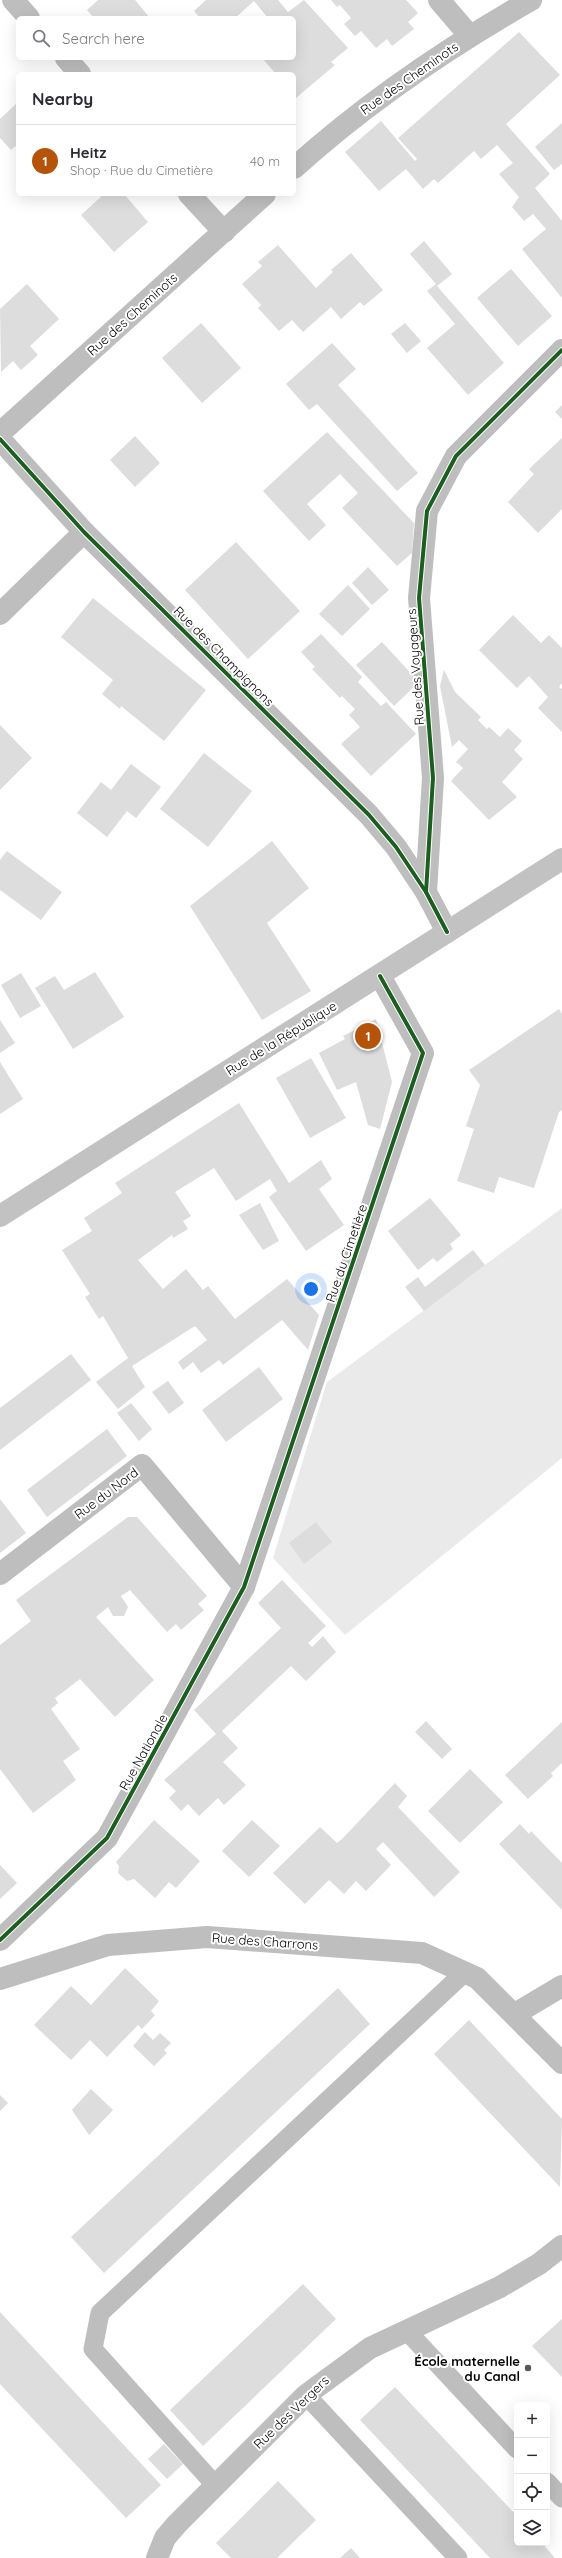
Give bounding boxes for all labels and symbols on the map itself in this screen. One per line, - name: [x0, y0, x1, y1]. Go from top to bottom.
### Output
- street label: Rue des Cheminots: [357, 38, 461, 118]
- street label: Rue des Cheminots: [84, 269, 180, 359]
- street label: Rue des Champignons: [171, 603, 277, 709]
- street label: Rue des Voyageurs: [403, 608, 427, 726]
- street label: Rue de la République: [223, 997, 339, 1079]
- pin: 1: [355, 1021, 381, 1051]
- street label: Rue du Cimetière: [322, 1202, 370, 1304]
- your location: [301, 1279, 321, 1299]
- street label: Rue du Nord: [71, 1464, 141, 1522]
- street label: Rue Nationale: [115, 1711, 171, 1793]
- street label: Rue des Charrons: [211, 1929, 319, 1953]
- place label: École maternelle du Canal: [414, 2353, 520, 2384]
- marker: École maternelle du Canal: [523, 2363, 533, 2373]
- street label: Rue des Vergers: [250, 2372, 332, 2452]

